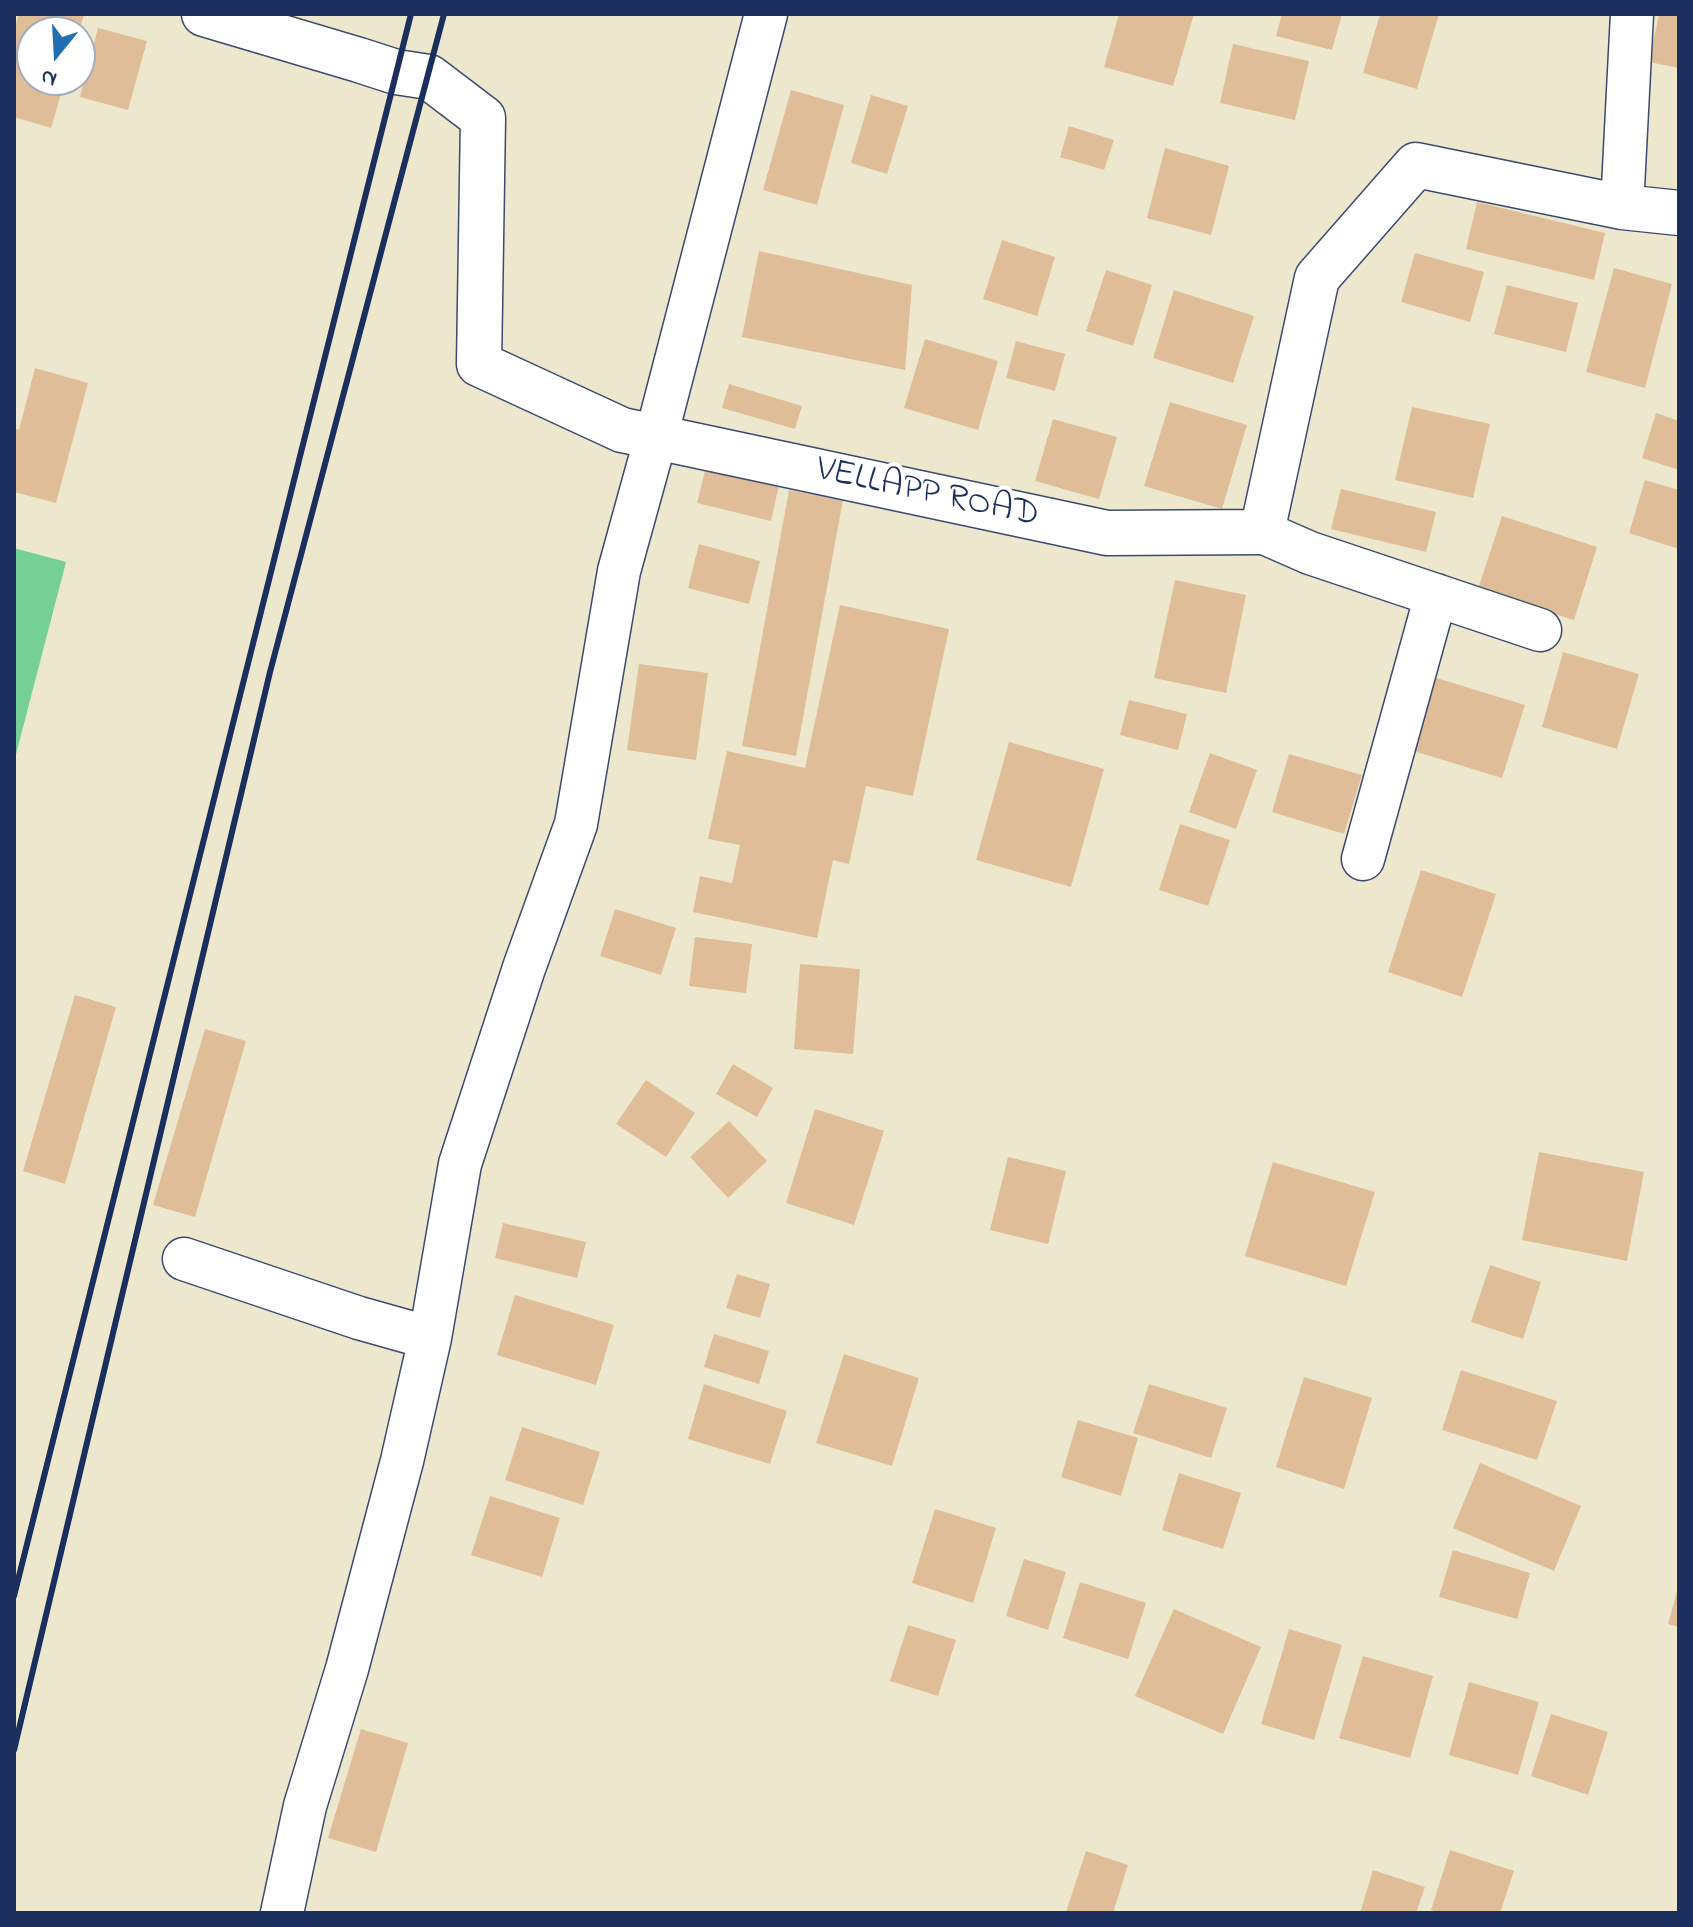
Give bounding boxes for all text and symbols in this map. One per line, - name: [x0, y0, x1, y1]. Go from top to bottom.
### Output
- north arrow: [16, 16, 96, 96]
- text: N: [37, 59, 61, 94]
- street label: VELLAPP ROAD: [812, 450, 1042, 540]

